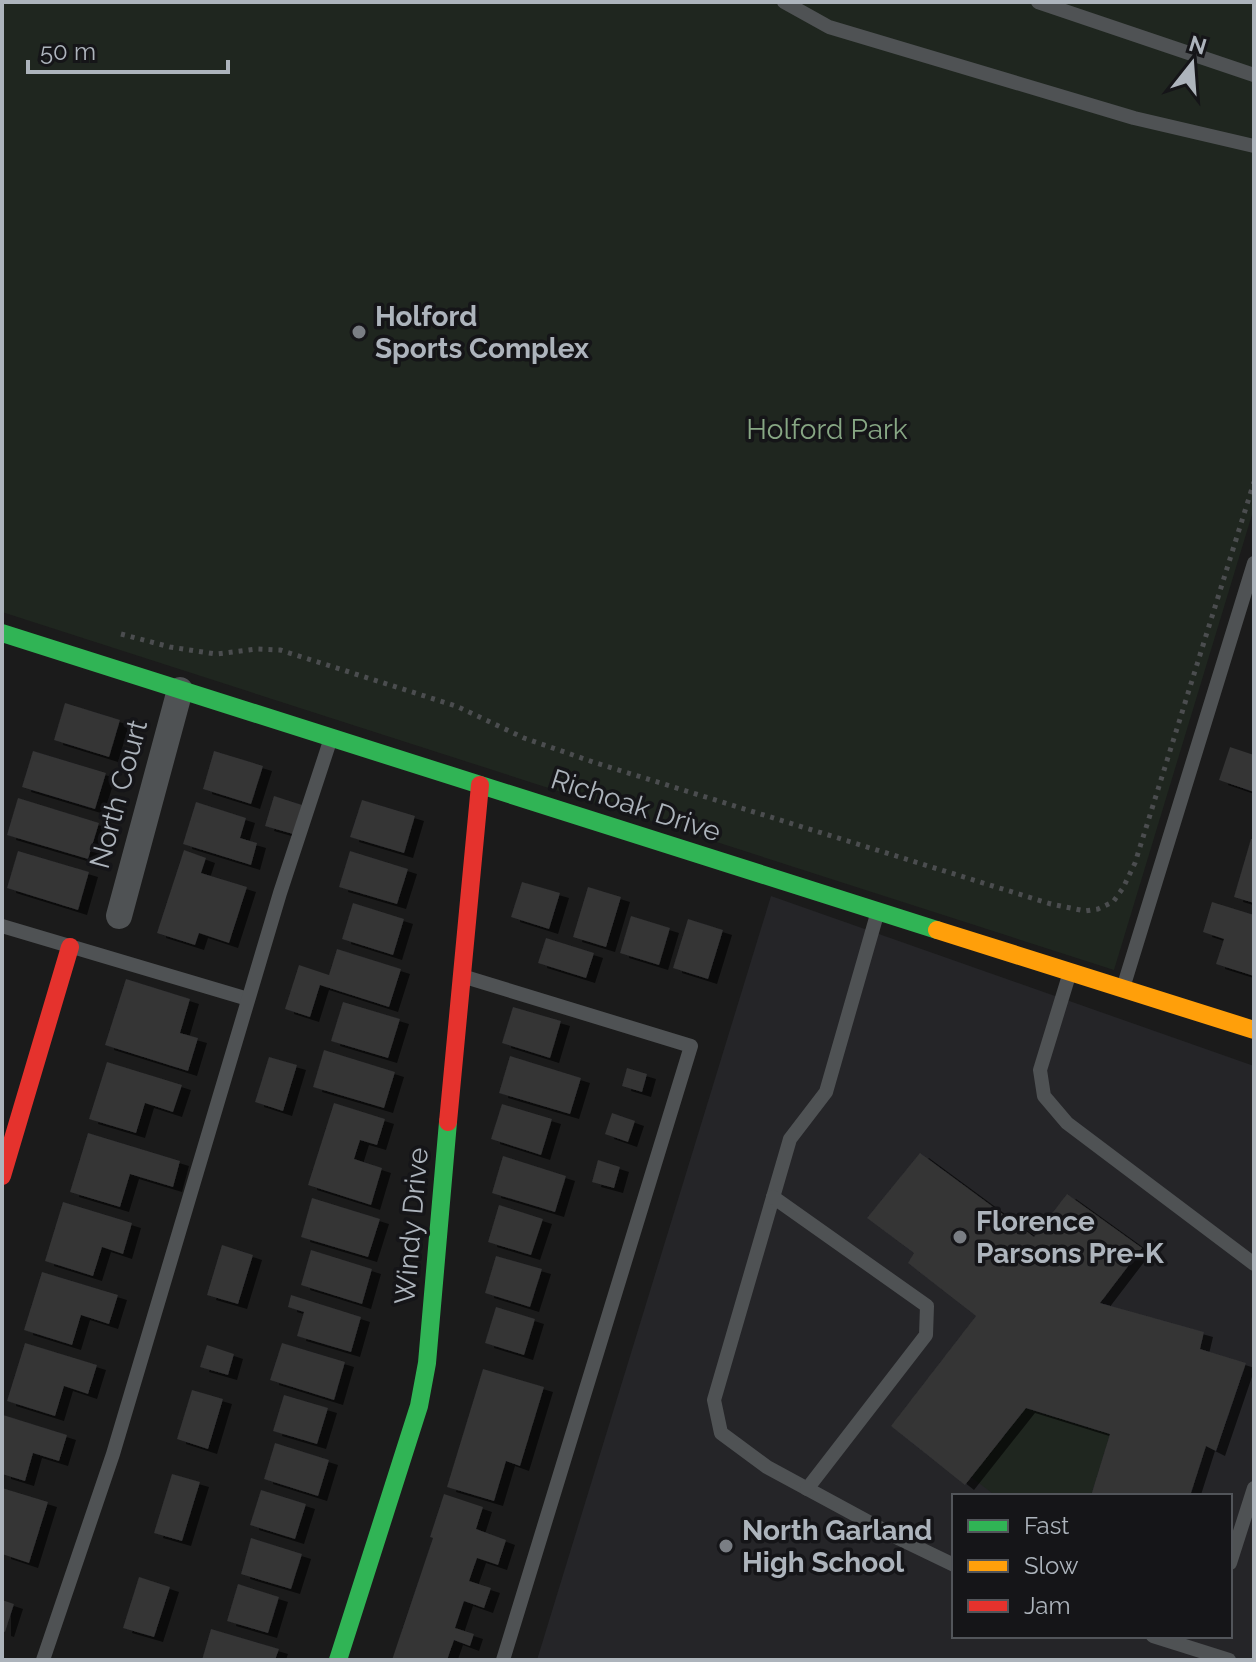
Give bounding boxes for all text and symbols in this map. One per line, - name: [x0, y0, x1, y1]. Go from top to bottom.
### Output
- scale bar: [28, 24, 228, 74]
- north arrow: [1152, 24, 1232, 104]
- text: N: [1186, 30, 1210, 60]
- text: 50 m: [40, 37, 96, 66]
- place label: Holford Sports Complex: [375, 300, 589, 365]
- marker: Holford Sports Complex: [350, 323, 368, 341]
- park label: Holford Park: [746, 413, 908, 446]
- street label: North Court: [83, 716, 154, 872]
- street label: Richoak Drive: [547, 762, 725, 848]
- street label: Windy Drive: [388, 1146, 435, 1306]
- place label: Florence Parsons Pre-K: [976, 1205, 1165, 1270]
- marker: Florence Parsons Pre-K: [951, 1228, 969, 1246]
- legend: [952, 1494, 1232, 1638]
- text: Fast: [1024, 1511, 1069, 1540]
- place label: North Garland High School: [742, 1514, 932, 1579]
- marker: North Garland High School: [717, 1537, 735, 1555]
- text: Slow: [1024, 1551, 1079, 1580]
- text: Jam: [1024, 1591, 1070, 1620]

